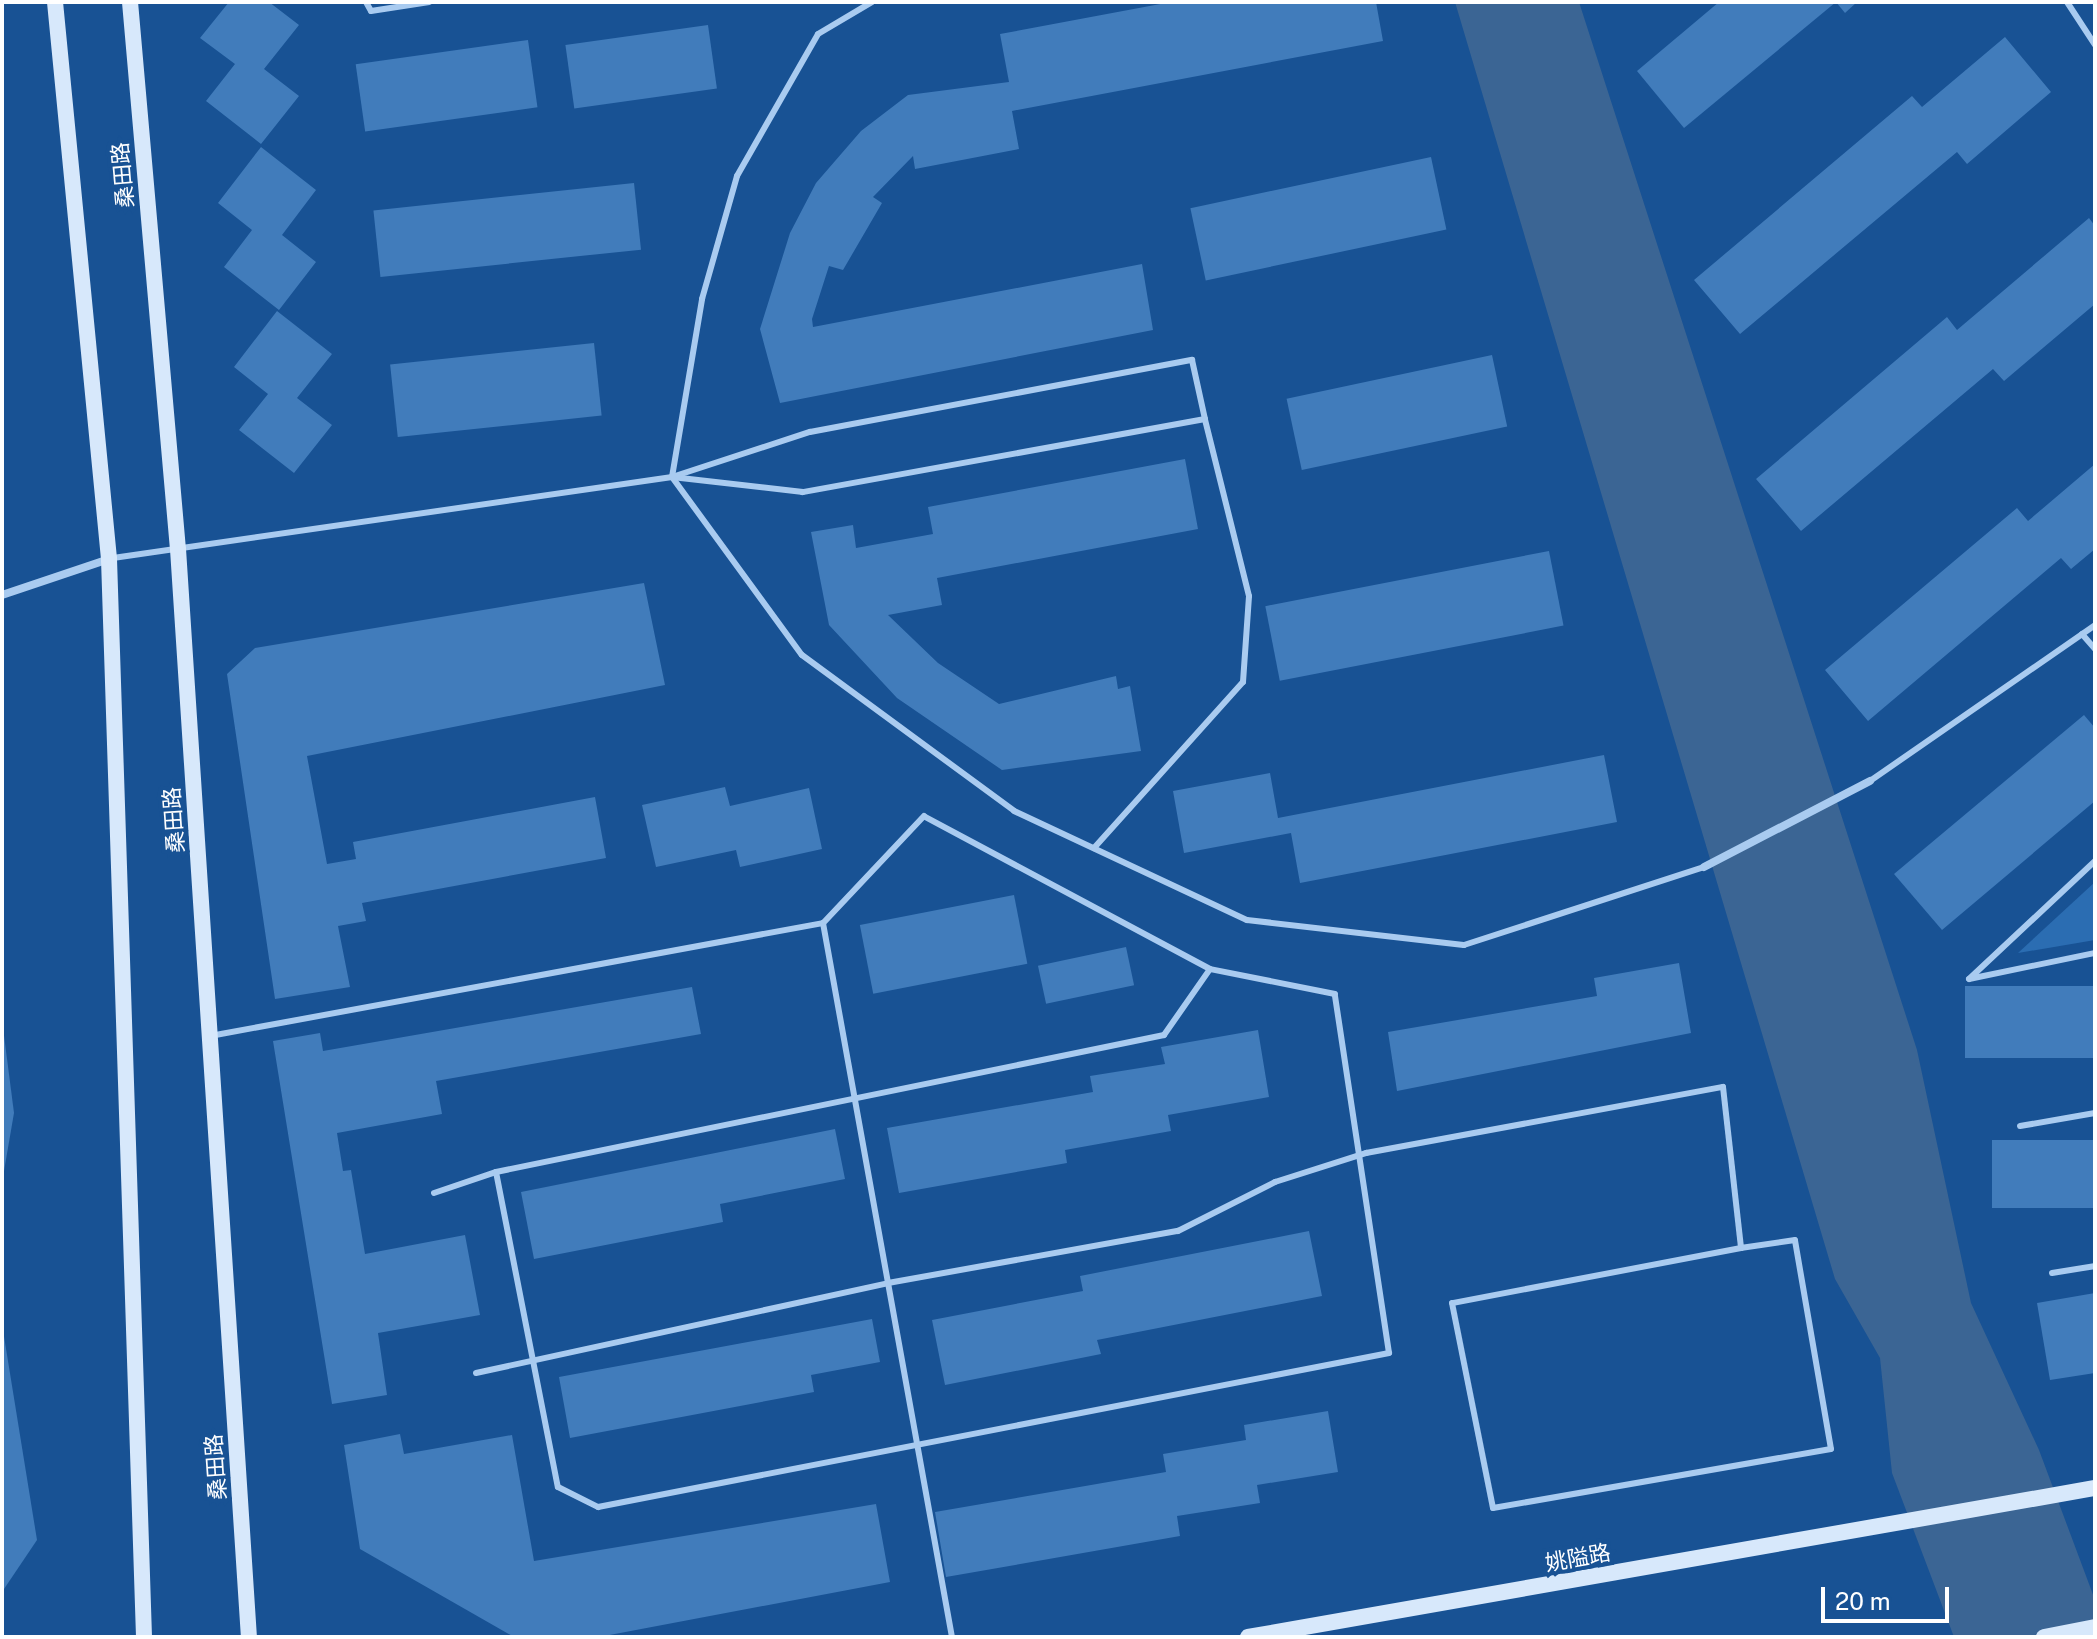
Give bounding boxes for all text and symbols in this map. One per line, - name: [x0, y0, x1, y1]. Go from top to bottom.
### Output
- street label: 桑田路: [107, 141, 139, 209]
- street label: 桑田路: [159, 786, 189, 854]
- street label: 桑田路: [201, 1433, 231, 1501]
- street label: 姚隘路: [1543, 1539, 1613, 1577]
- scale bar: [1825, 1571, 1953, 1621]
- text: 20 m: [1835, 1587, 1891, 1615]

